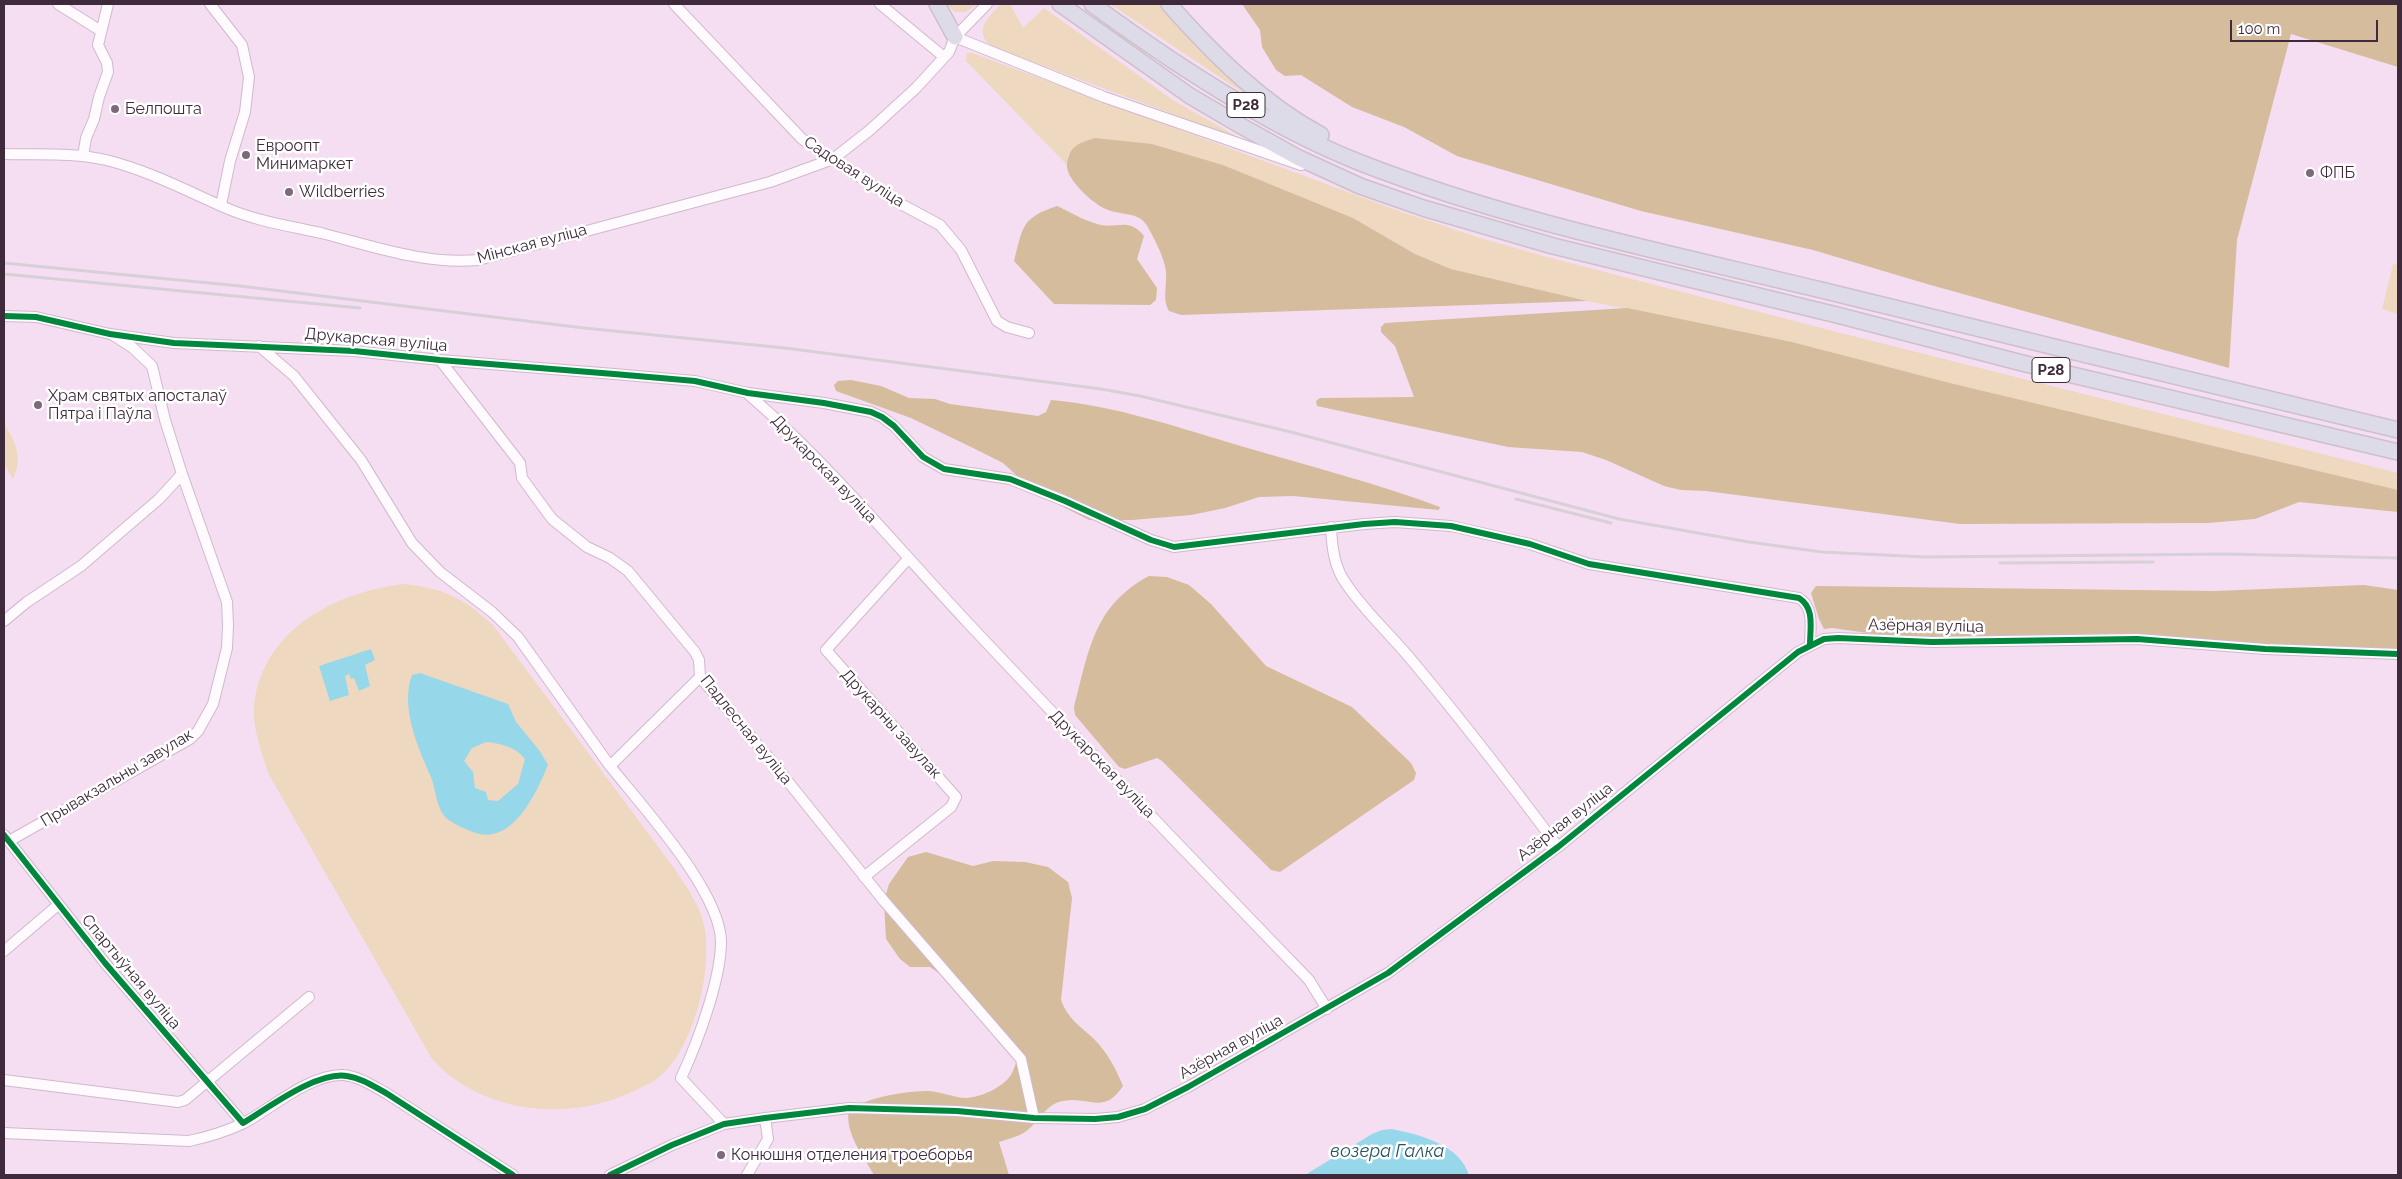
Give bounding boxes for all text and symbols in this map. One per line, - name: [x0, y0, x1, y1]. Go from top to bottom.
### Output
- scale bar: [2232, 10, 2380, 42]
- text: 100 m: [2238, 20, 2280, 38]
- road number: Р28: [1227, 92, 1265, 118]
- place label: Белпошта: [125, 99, 202, 119]
- marker: Белпошта: [109, 103, 121, 115]
- street label: Садовая вуліца: [800, 132, 908, 212]
- place label: Евроопт Минимаркет: [256, 136, 353, 174]
- marker: Евроопт Минимаркет: [240, 149, 252, 161]
- place label: ФПБ: [2320, 163, 2355, 183]
- marker: ФПБ: [2304, 167, 2316, 179]
- place label: Wildberries: [299, 182, 385, 202]
- marker: Wildberries: [283, 186, 295, 198]
- street label: Мінская вуліца: [475, 220, 589, 268]
- street label: Друкарская вуліца: [304, 324, 448, 356]
- road number: Р28: [2032, 358, 2070, 382]
- place label: Храм святых апосталаў Пятра і Паўла: [48, 386, 227, 424]
- marker: Храм святых апосталаў Пятра і Паўла: [32, 399, 44, 411]
- street label: Друкарская вуліца: [767, 411, 881, 527]
- street label: Азёрная вуліца: [1868, 615, 1984, 637]
- street label: Друкарны завулак: [837, 665, 945, 783]
- street label: Падлесная вуліца: [696, 672, 796, 788]
- street label: Друкарская вуліца: [1045, 706, 1159, 822]
- street label: Прывакзальны завулак: [37, 725, 197, 831]
- street label: Азёрная вуліца: [1514, 779, 1616, 865]
- street label: Спартыўная вуліца: [77, 911, 185, 1033]
- street label: Азёрная вуліца: [1176, 1011, 1286, 1083]
- water label: возера Галка: [1330, 1141, 1444, 1163]
- place label: Конюшня отделения троеборья: [731, 1145, 973, 1165]
- marker: Конюшня отделения троеборья: [715, 1149, 727, 1161]

